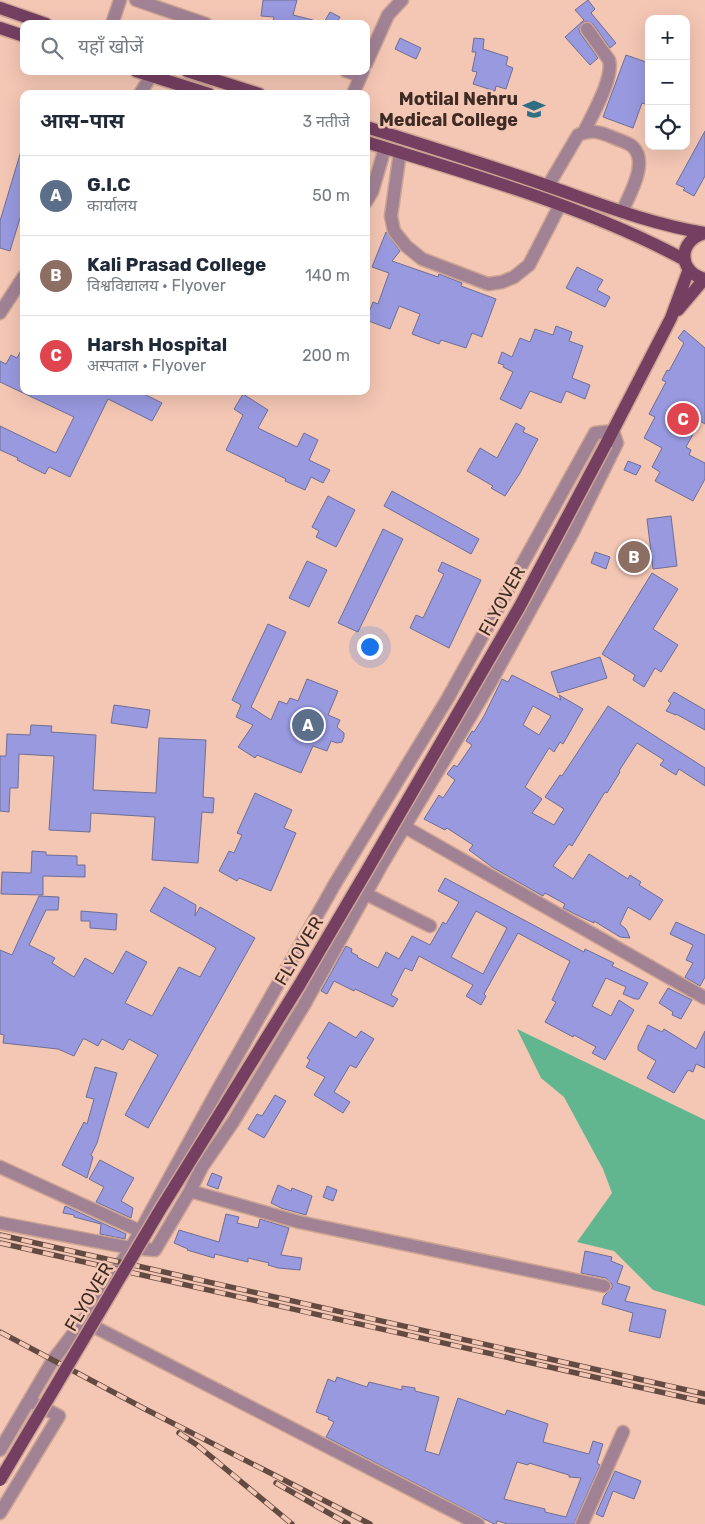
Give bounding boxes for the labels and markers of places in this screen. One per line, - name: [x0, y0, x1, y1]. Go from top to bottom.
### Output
- place label: Motilal Nehru Medical College: [379, 88, 518, 131]
- school or university icon: Motilal Nehru Medical College: [521, 96, 547, 122]
- pin: C: [667, 400, 699, 438]
- pin: B: [618, 538, 650, 576]
- pin: A: [292, 706, 324, 744]

